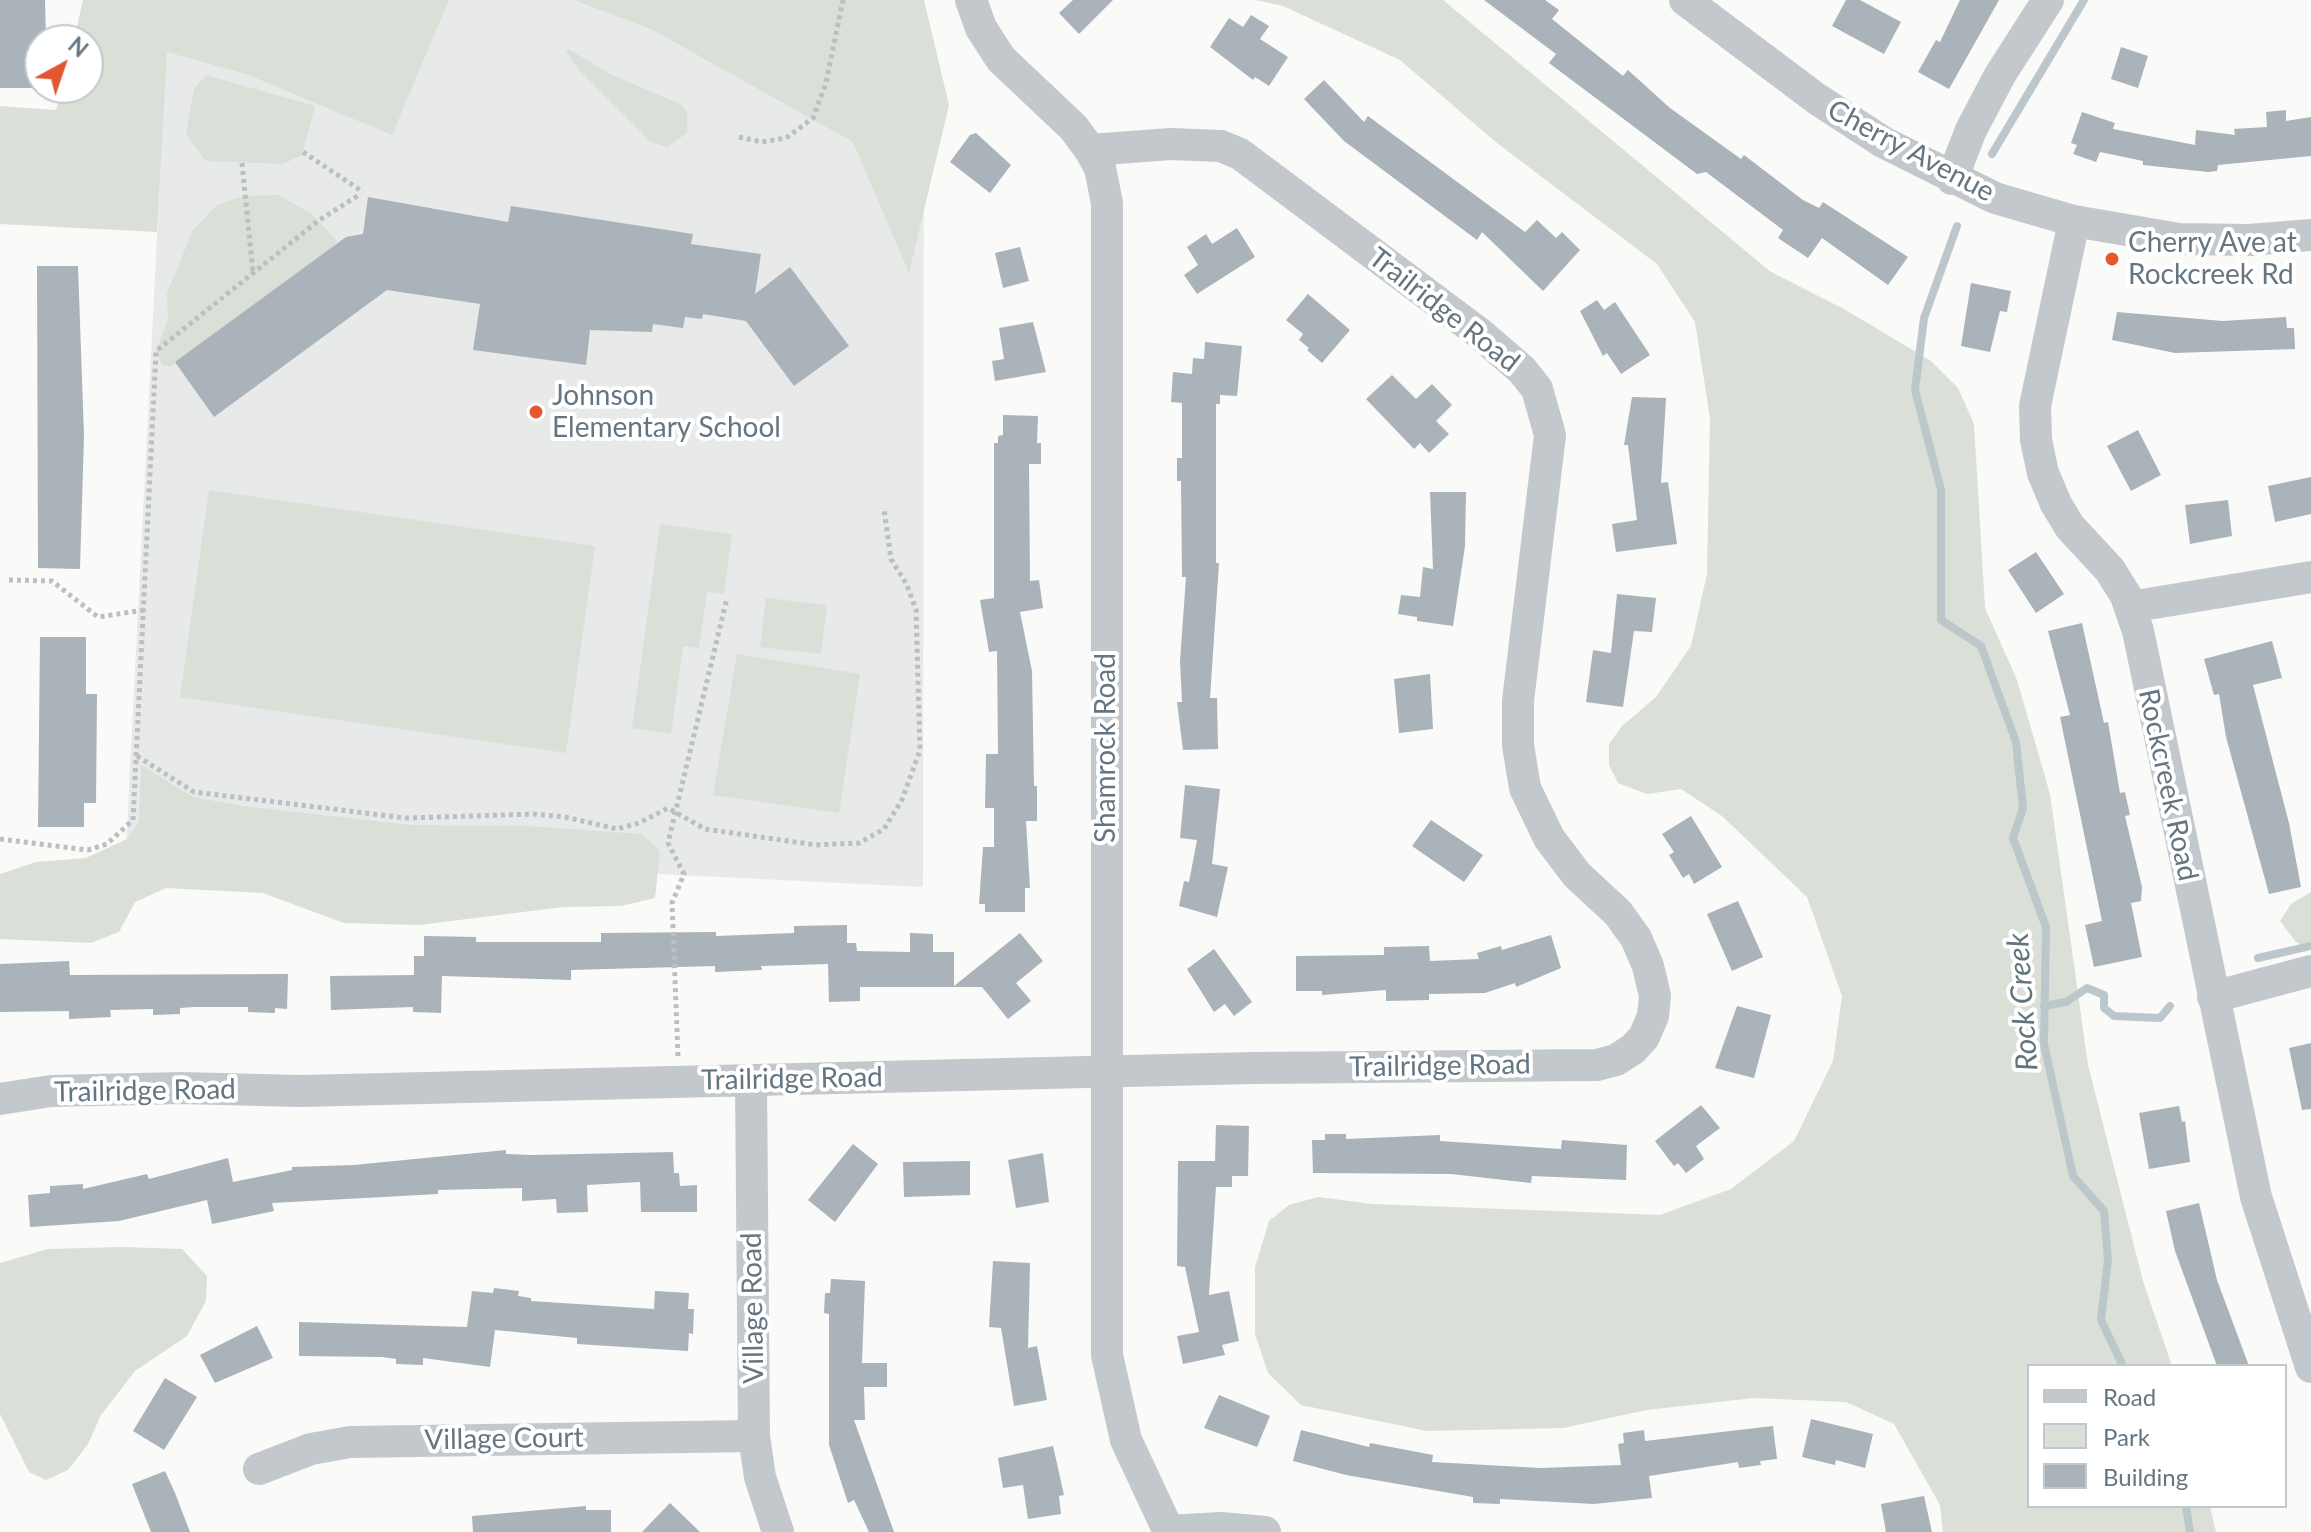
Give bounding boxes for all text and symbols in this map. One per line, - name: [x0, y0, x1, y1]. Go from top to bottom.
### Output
- north arrow: [24, 24, 104, 104]
- text: N: [63, 31, 94, 63]
- street label: Cherry Avenue: [1822, 93, 2000, 209]
- place label: Cherry Ave at Rockcreek Rd: [2128, 226, 2297, 292]
- street label: Trailridge Road: [1362, 241, 1526, 379]
- marker: Cherry Ave at Rockcreek Rd: [2103, 250, 2121, 268]
- place label: Johnson Elementary School: [552, 379, 781, 445]
- marker: Johnson Elementary School: [527, 403, 545, 421]
- street label: Shamrock Road: [1089, 653, 1123, 843]
- street label: Rockcreek Road: [2131, 686, 2205, 884]
- water label: Rock Creek: [2000, 932, 2046, 1072]
- street label: Trailridge Road: [1349, 1048, 1531, 1084]
- street label: Trailridge Road: [701, 1061, 883, 1097]
- street label: Trailridge Road: [54, 1073, 236, 1109]
- street label: Village Road: [735, 1232, 771, 1384]
- legend: [2027, 1364, 2287, 1508]
- text: Road: [2103, 1382, 2156, 1411]
- street label: Village Court: [424, 1421, 584, 1457]
- text: Park: [2103, 1422, 2150, 1451]
- text: Building: [2103, 1462, 2188, 1491]

